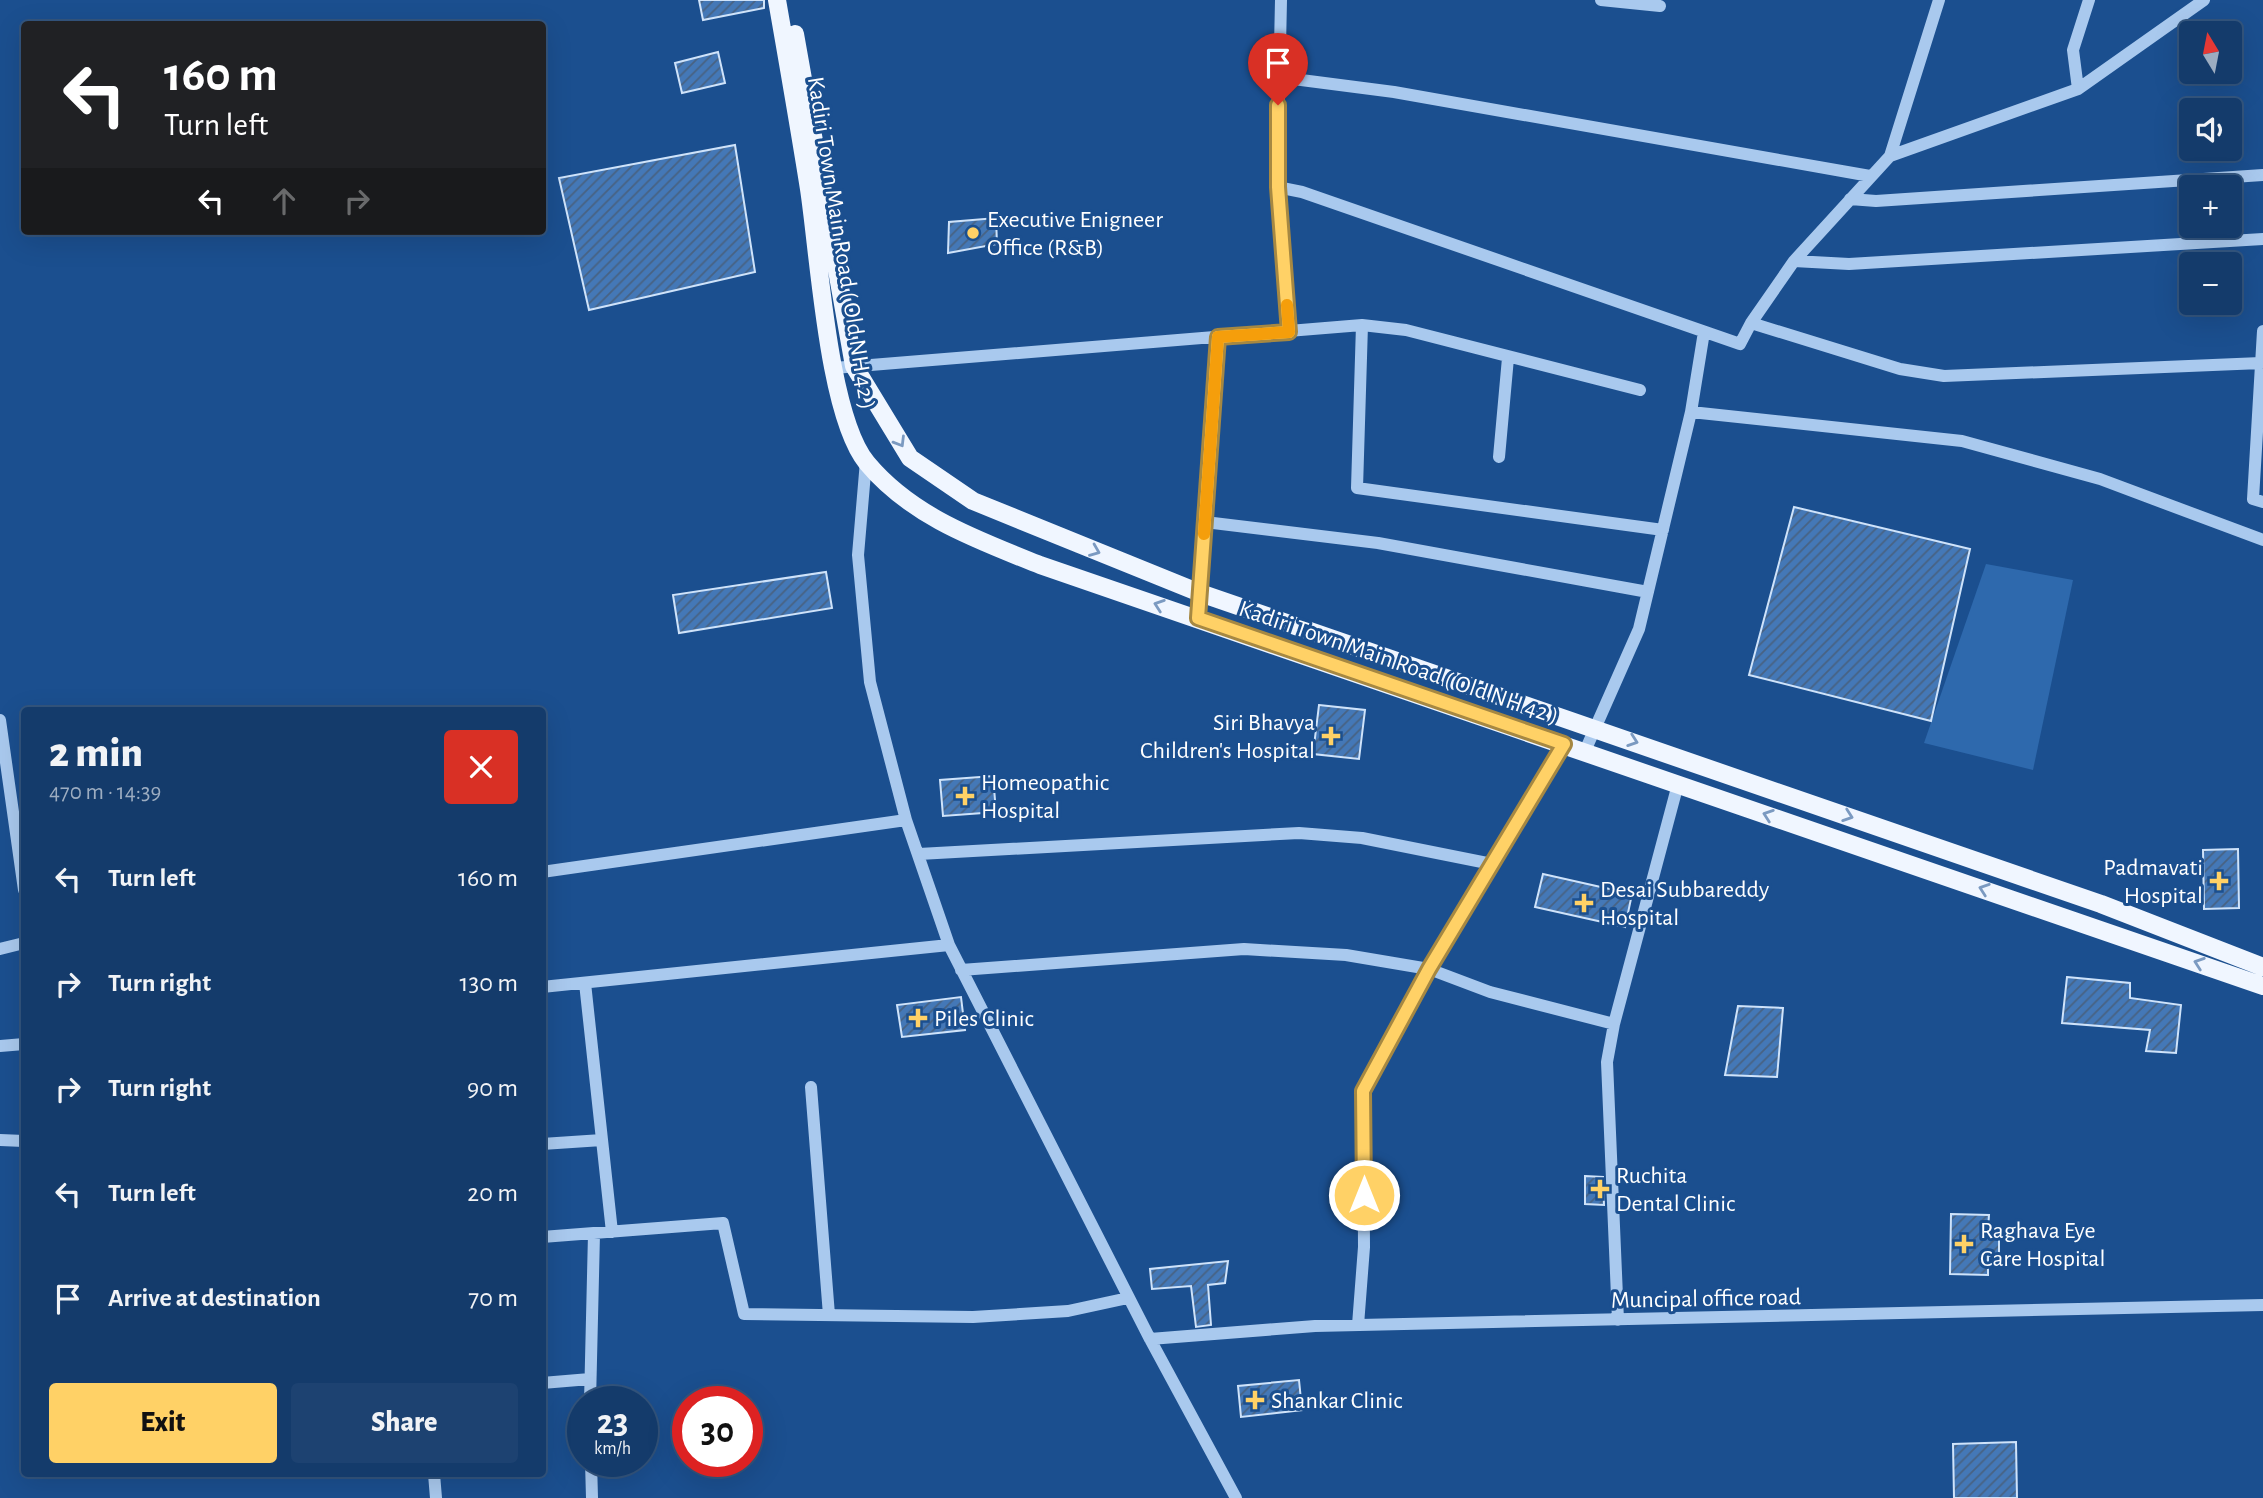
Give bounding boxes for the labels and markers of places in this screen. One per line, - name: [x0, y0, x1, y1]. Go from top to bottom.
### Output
- pin: [1248, 33, 1308, 105]
- place label: Executive Enigneer Office (R&B): [987, 208, 1163, 260]
- marker: Executive Enigneer Office (R&B): [965, 225, 981, 241]
- place label: Siri Bhavya Children's Hospital: [1140, 711, 1315, 763]
- marker: Siri Bhavya Children's Hospital: [1321, 726, 1341, 746]
- place label: Homeopathic Hospital: [981, 771, 1109, 823]
- marker: Homeopathic Hospital: [955, 786, 975, 806]
- place label: Padmavati Hospital: [2103, 856, 2203, 908]
- marker: Padmavati Hospital: [2209, 871, 2229, 891]
- place label: Desai Subbareddy Hospital: [1600, 878, 1769, 930]
- marker: Desai Subbareddy Hospital: [1574, 893, 1594, 913]
- place label: Piles Clinic: [934, 1007, 1034, 1031]
- marker: Piles Clinic: [908, 1008, 928, 1028]
- place label: Ruchita Dental Clinic: [1616, 1164, 1735, 1216]
- marker: Ruchita Dental Clinic: [1590, 1179, 1610, 1199]
- place label: Raghava Eye Care Hospital: [1980, 1219, 2105, 1271]
- marker: Raghava Eye Care Hospital: [1954, 1234, 1974, 1254]
- place label: Shankar Clinic: [1271, 1389, 1402, 1413]
- marker: Shankar Clinic: [1245, 1390, 1265, 1410]

